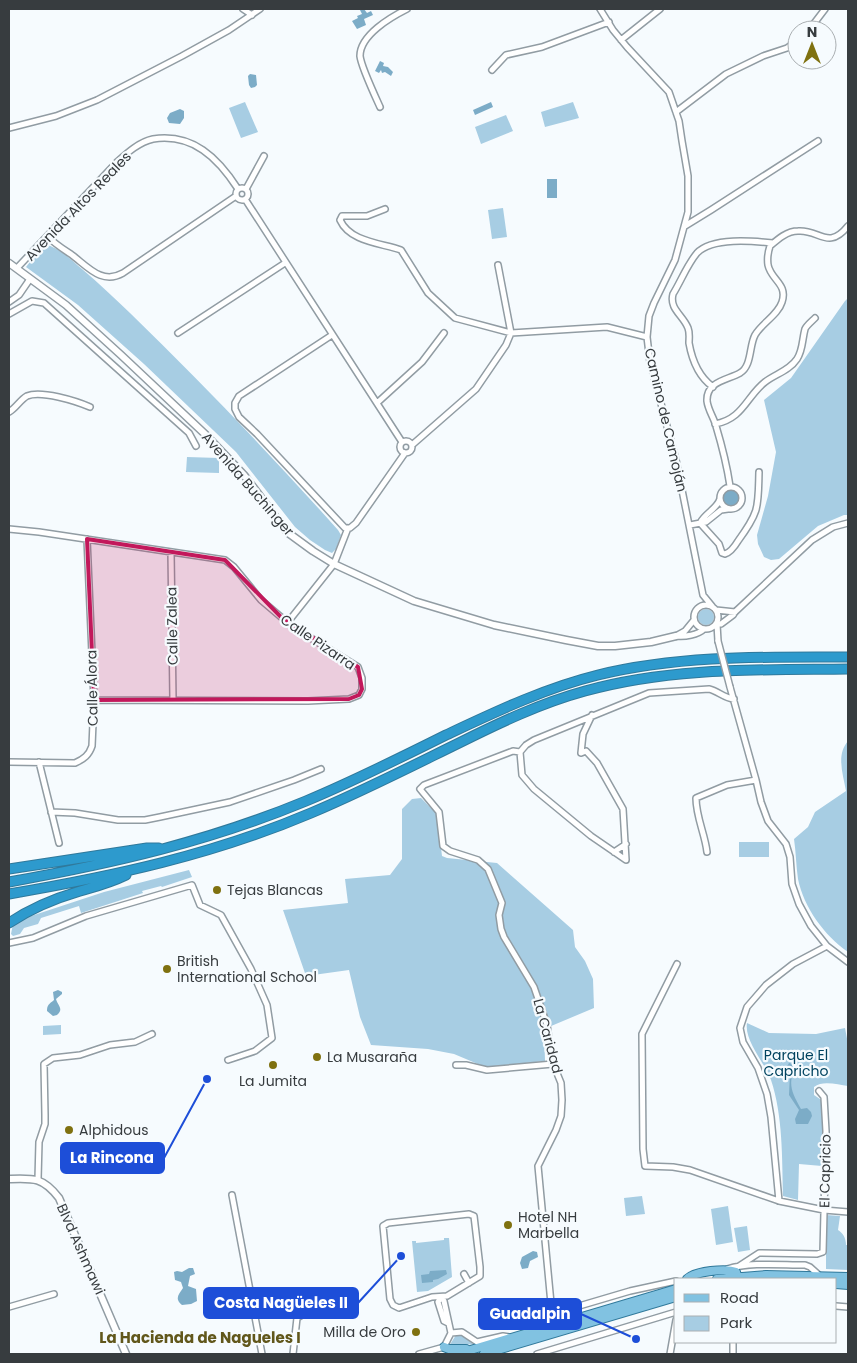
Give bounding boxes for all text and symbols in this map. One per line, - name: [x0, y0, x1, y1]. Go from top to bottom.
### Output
- north arrow: [787, 20, 837, 70]
- text: N: [807, 22, 817, 42]
- street label: Avenida Altos Reales: [20, 147, 136, 265]
- street label: Camino de Camoján: [640, 346, 692, 494]
- street label: Avenida Buchinger: [197, 428, 299, 540]
- street label: Calle Zalea: [161, 587, 183, 665]
- street label: Calle Pizarra: [276, 609, 360, 675]
- street label: Calle Álora: [81, 650, 103, 726]
- place label: Tejas Blancas: [227, 880, 323, 900]
- marker: Tejas Blancas: [211, 884, 223, 896]
- place label: British International School: [177, 951, 317, 987]
- marker: British International School: [161, 963, 173, 975]
- street label: La Caridad: [528, 996, 568, 1076]
- park label: Parque El Capricho: [764, 1045, 828, 1081]
- place label: La Musaraña: [327, 1047, 417, 1067]
- marker: La Musaraña: [311, 1051, 323, 1063]
- marker: La Jumita: [267, 1059, 279, 1071]
- place label: La Jumita: [239, 1071, 307, 1091]
- place label: Alphidous: [79, 1120, 148, 1140]
- marker: Alphidous: [63, 1124, 75, 1136]
- street label: El Capricio: [814, 1134, 836, 1208]
- callout: La Rincona: [61, 1143, 164, 1173]
- text: La Rincona: [70, 1147, 154, 1168]
- street label: Blvd Ashmawi: [52, 1200, 110, 1298]
- place label: Hotel NH Marbella: [518, 1207, 579, 1243]
- marker: Hotel NH Marbella: [502, 1219, 514, 1231]
- legend: [674, 1278, 837, 1343]
- text: Road: [720, 1287, 759, 1308]
- callout: Costa Nagüeles II: [204, 1288, 358, 1318]
- text: Costa Nagüeles II: [214, 1292, 348, 1313]
- callout: Guadalpin: [479, 1299, 581, 1329]
- text: Guadalpin: [489, 1303, 571, 1324]
- text: Park: [720, 1312, 752, 1333]
- place label: Milla de Oro: [323, 1322, 406, 1342]
- marker: Milla de Oro: [410, 1326, 422, 1338]
- district label: La Hacienda de Nagueles I: [99, 1327, 301, 1348]

